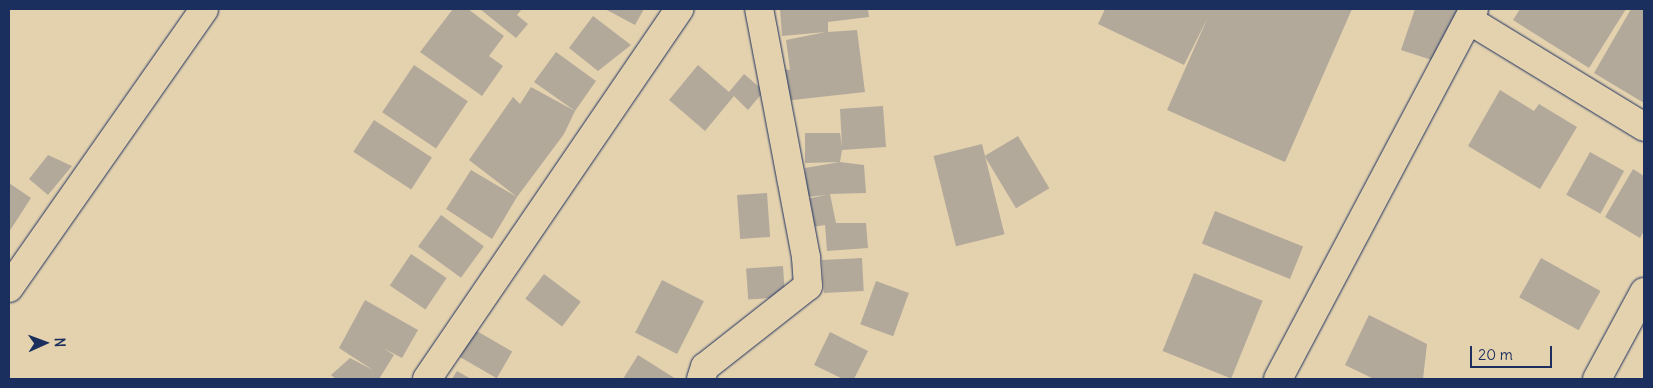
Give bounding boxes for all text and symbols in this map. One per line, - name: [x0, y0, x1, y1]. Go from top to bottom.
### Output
- north arrow: [20, 318, 70, 368]
- scale bar: [1473, 336, 1556, 368]
- text: N: [51, 337, 69, 348]
- text: 20 m: [1478, 345, 1513, 364]

